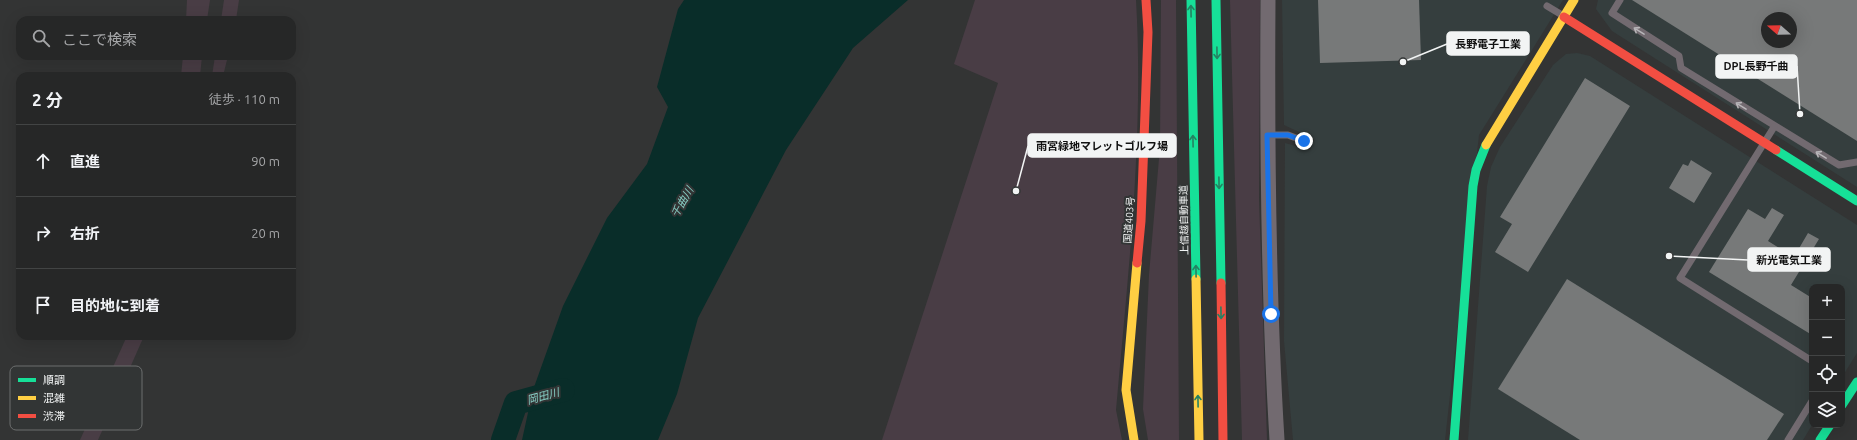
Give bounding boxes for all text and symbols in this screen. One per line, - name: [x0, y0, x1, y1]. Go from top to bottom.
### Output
- one-way arrow: [1187, 5, 1195, 18]
- north arrow: [1761, 12, 1797, 48]
- search box: [16, 16, 296, 60]
- icon: search: [30, 27, 52, 49]
- one-way arrow: [1634, 27, 1645, 35]
- text: ここで検索: [62, 31, 137, 48]
- callout: 長野電子工業: [1447, 32, 1529, 55]
- text: 長野電子工業: [1455, 38, 1521, 50]
- one-way arrow: [1213, 46, 1221, 59]
- callout: DPL長野千曲: [1716, 55, 1797, 78]
- text: DPL長野千曲: [1723, 60, 1789, 72]
- text: 2 分: [32, 90, 63, 109]
- text: 徒歩 · 110 m: [209, 92, 280, 106]
- one-way arrow: [1736, 102, 1747, 110]
- route end: [1295, 132, 1313, 150]
- callout: 雨宮緑地マレットゴルフ場: [1028, 134, 1176, 157]
- one-way arrow: [1189, 135, 1197, 148]
- text: 雨宮緑地マレットゴルフ場: [1036, 140, 1168, 152]
- icon: ahead: [32, 150, 54, 172]
- one-way arrow: [1815, 150, 1827, 158]
- text: 直進: [70, 153, 100, 170]
- text: 90 m: [251, 154, 280, 168]
- one-way arrow: [1215, 176, 1223, 189]
- water label: 千曲川: [669, 184, 696, 219]
- street label: 上信越自動車道: [1178, 185, 1190, 255]
- street label: 国道403号: [1122, 196, 1136, 244]
- icon: right: [32, 222, 54, 244]
- text: 右折: [70, 225, 100, 242]
- text: 20 m: [251, 226, 280, 240]
- callout: 新光電気工業: [1748, 248, 1830, 271]
- text: 新光電気工業: [1756, 254, 1822, 266]
- one-way arrow: [1192, 265, 1200, 278]
- map controls: [1809, 284, 1845, 428]
- button: +: [1809, 284, 1845, 320]
- icon: arrive: [32, 294, 54, 316]
- text: 目的地に到着: [70, 297, 160, 314]
- route start: [1262, 305, 1280, 323]
- one-way arrow: [1217, 306, 1225, 319]
- button: −: [1809, 320, 1845, 356]
- button: locate: [1809, 356, 1845, 392]
- legend: [10, 366, 142, 430]
- text: 順調: [43, 374, 65, 386]
- water label: 岡田川: [526, 386, 561, 406]
- text: 混雑: [43, 392, 65, 404]
- button: layers: [1809, 392, 1845, 428]
- one-way arrow: [1194, 395, 1202, 408]
- text: 渋滞: [43, 410, 65, 422]

